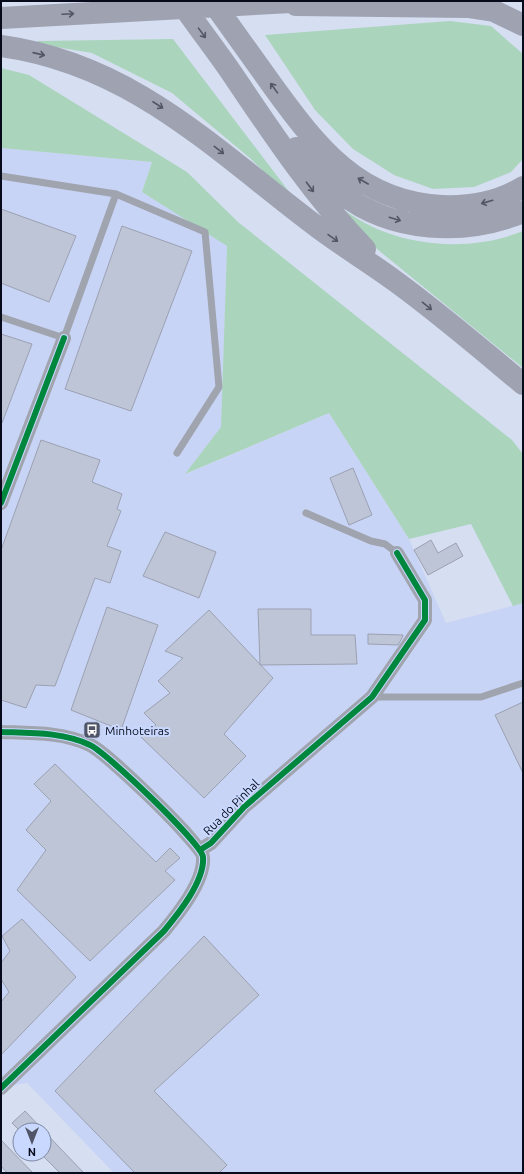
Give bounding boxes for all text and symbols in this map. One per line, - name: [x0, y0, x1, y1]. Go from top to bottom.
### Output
- one-way arrow: [61, 11, 74, 18]
- one-way arrow: [198, 27, 206, 38]
- one-way arrow: [32, 50, 45, 58]
- one-way arrow: [270, 82, 278, 93]
- one-way arrow: [152, 101, 163, 109]
- one-way arrow: [213, 146, 224, 154]
- one-way arrow: [357, 177, 369, 185]
- one-way arrow: [306, 181, 314, 192]
- one-way arrow: [481, 199, 494, 206]
- one-way arrow: [388, 216, 401, 223]
- one-way arrow: [327, 234, 338, 242]
- one-way arrow: [421, 302, 432, 311]
- bus stop icon: Minhoteiras: [82, 720, 102, 740]
- place label: Minhoteiras: [105, 724, 169, 737]
- street label: Rua do Pinhal: [201, 777, 261, 837]
- north arrow: [12, 1122, 52, 1162]
- text: N: [28, 1146, 36, 1158]

